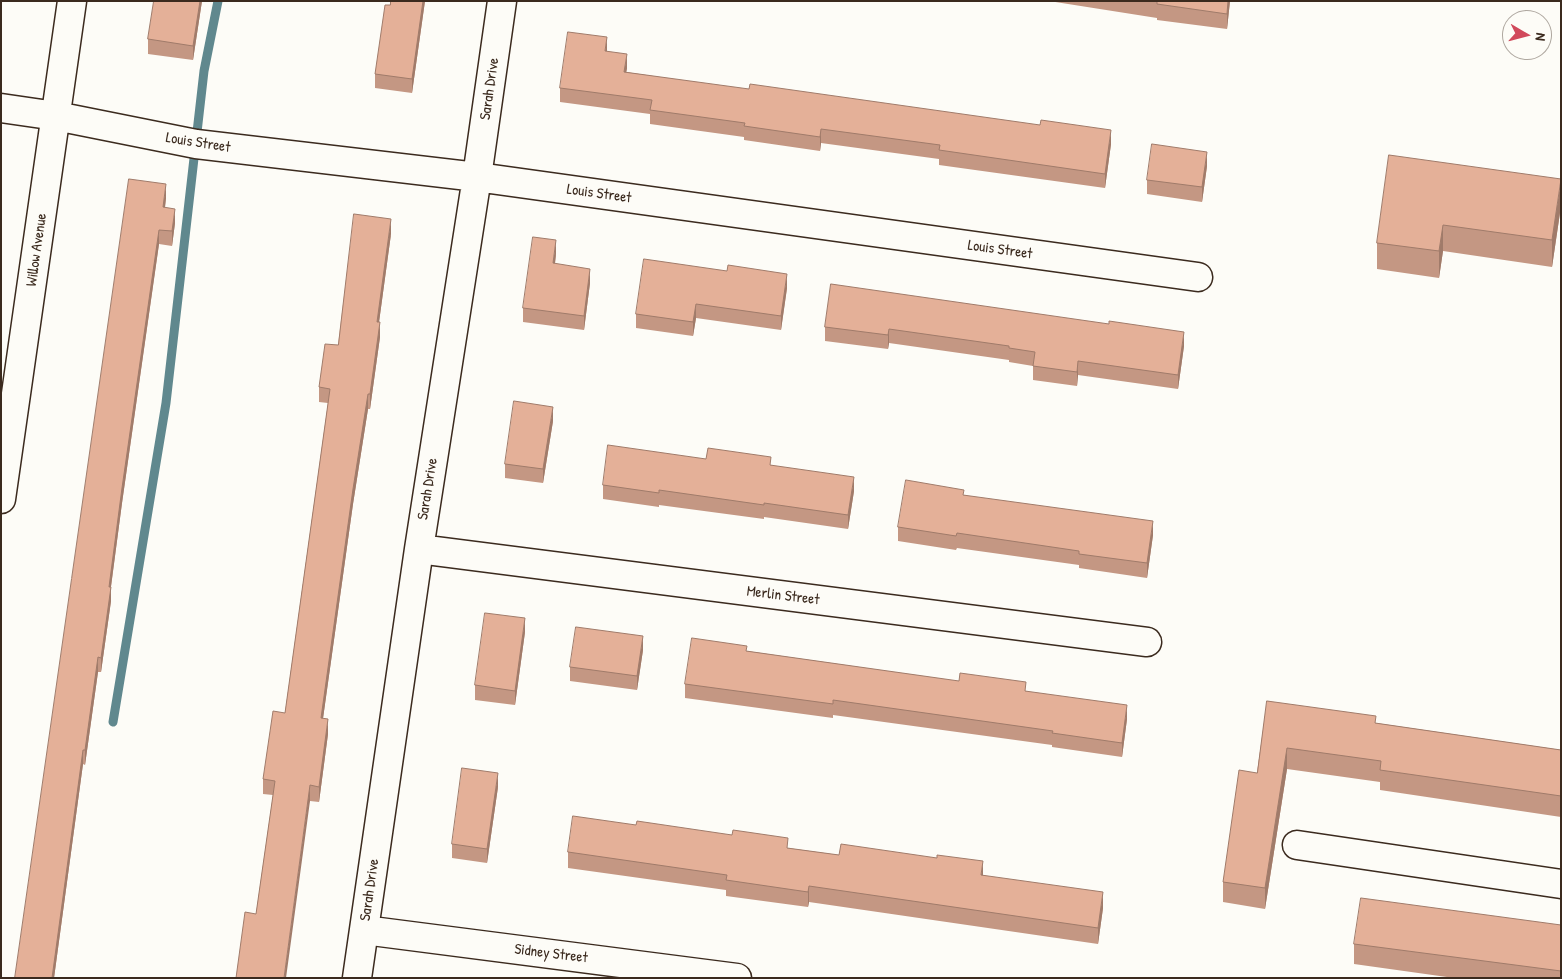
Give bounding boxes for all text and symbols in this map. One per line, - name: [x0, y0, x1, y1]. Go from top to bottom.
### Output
- north arrow: [1502, 10, 1552, 60]
- text: N: [1531, 32, 1551, 42]
- street label: Sarah Drive: [477, 57, 503, 121]
- street label: Louis Street: [164, 129, 232, 157]
- street label: Louis Street: [565, 181, 633, 207]
- street label: Willow Avenue: [23, 212, 51, 288]
- street label: Louis Street: [966, 237, 1034, 263]
- street label: Sarah Drive: [414, 457, 442, 521]
- street label: Merlin Street: [746, 583, 820, 609]
- street label: Sarah Drive: [357, 858, 383, 922]
- street label: Sidney Street: [513, 941, 589, 967]

